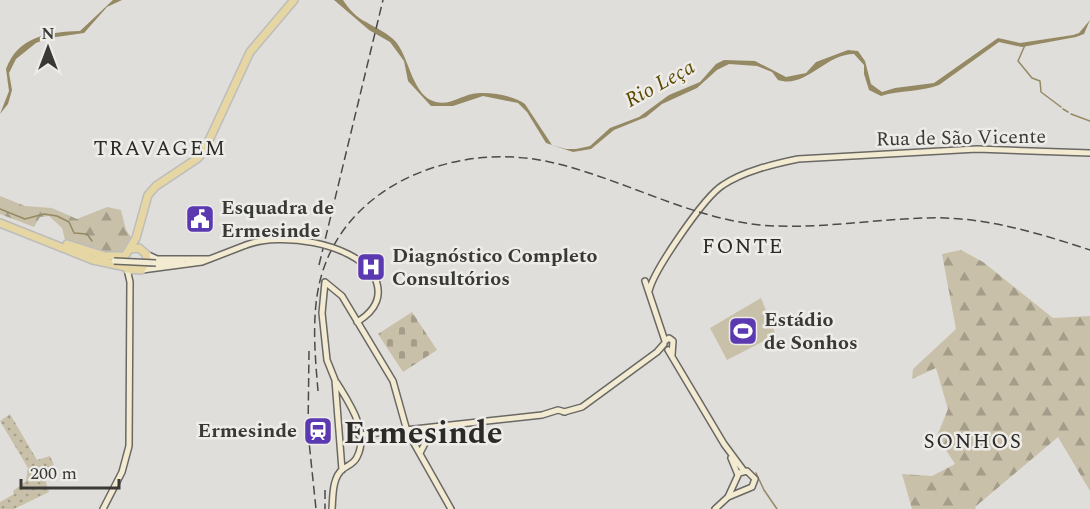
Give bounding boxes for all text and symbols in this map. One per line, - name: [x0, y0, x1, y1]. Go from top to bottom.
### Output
- north arrow: [18, 18, 78, 78]
- text: N: [41, 22, 55, 46]
- water label: Rio Leça: [619, 51, 701, 116]
- street label: Rua de São Vicente: [876, 122, 1046, 154]
- district label: TRAVAGEM: [93, 133, 227, 165]
- place label: Esquadra de Ermesinde: [221, 193, 334, 246]
- public building icon: Esquadra de Ermesinde: [184, 203, 216, 235]
- district label: FONTE: [702, 231, 784, 263]
- place label: Diagnóstico Completo Consultórios: [392, 241, 598, 294]
- hospital icon: Diagnóstico Completo Consultórios: [355, 251, 387, 283]
- place label: Estádio de Sonhos: [764, 305, 858, 358]
- sports icon: Estádio de Sonhos: [727, 315, 759, 347]
- district label: Ermesinde: [343, 409, 503, 458]
- station icon: Ermesinde: [302, 415, 334, 447]
- place label: Ermesinde: [198, 416, 297, 446]
- district label: SONHOS: [924, 426, 1022, 458]
- scale bar: [21, 452, 118, 490]
- text: 200 m: [30, 460, 77, 487]

